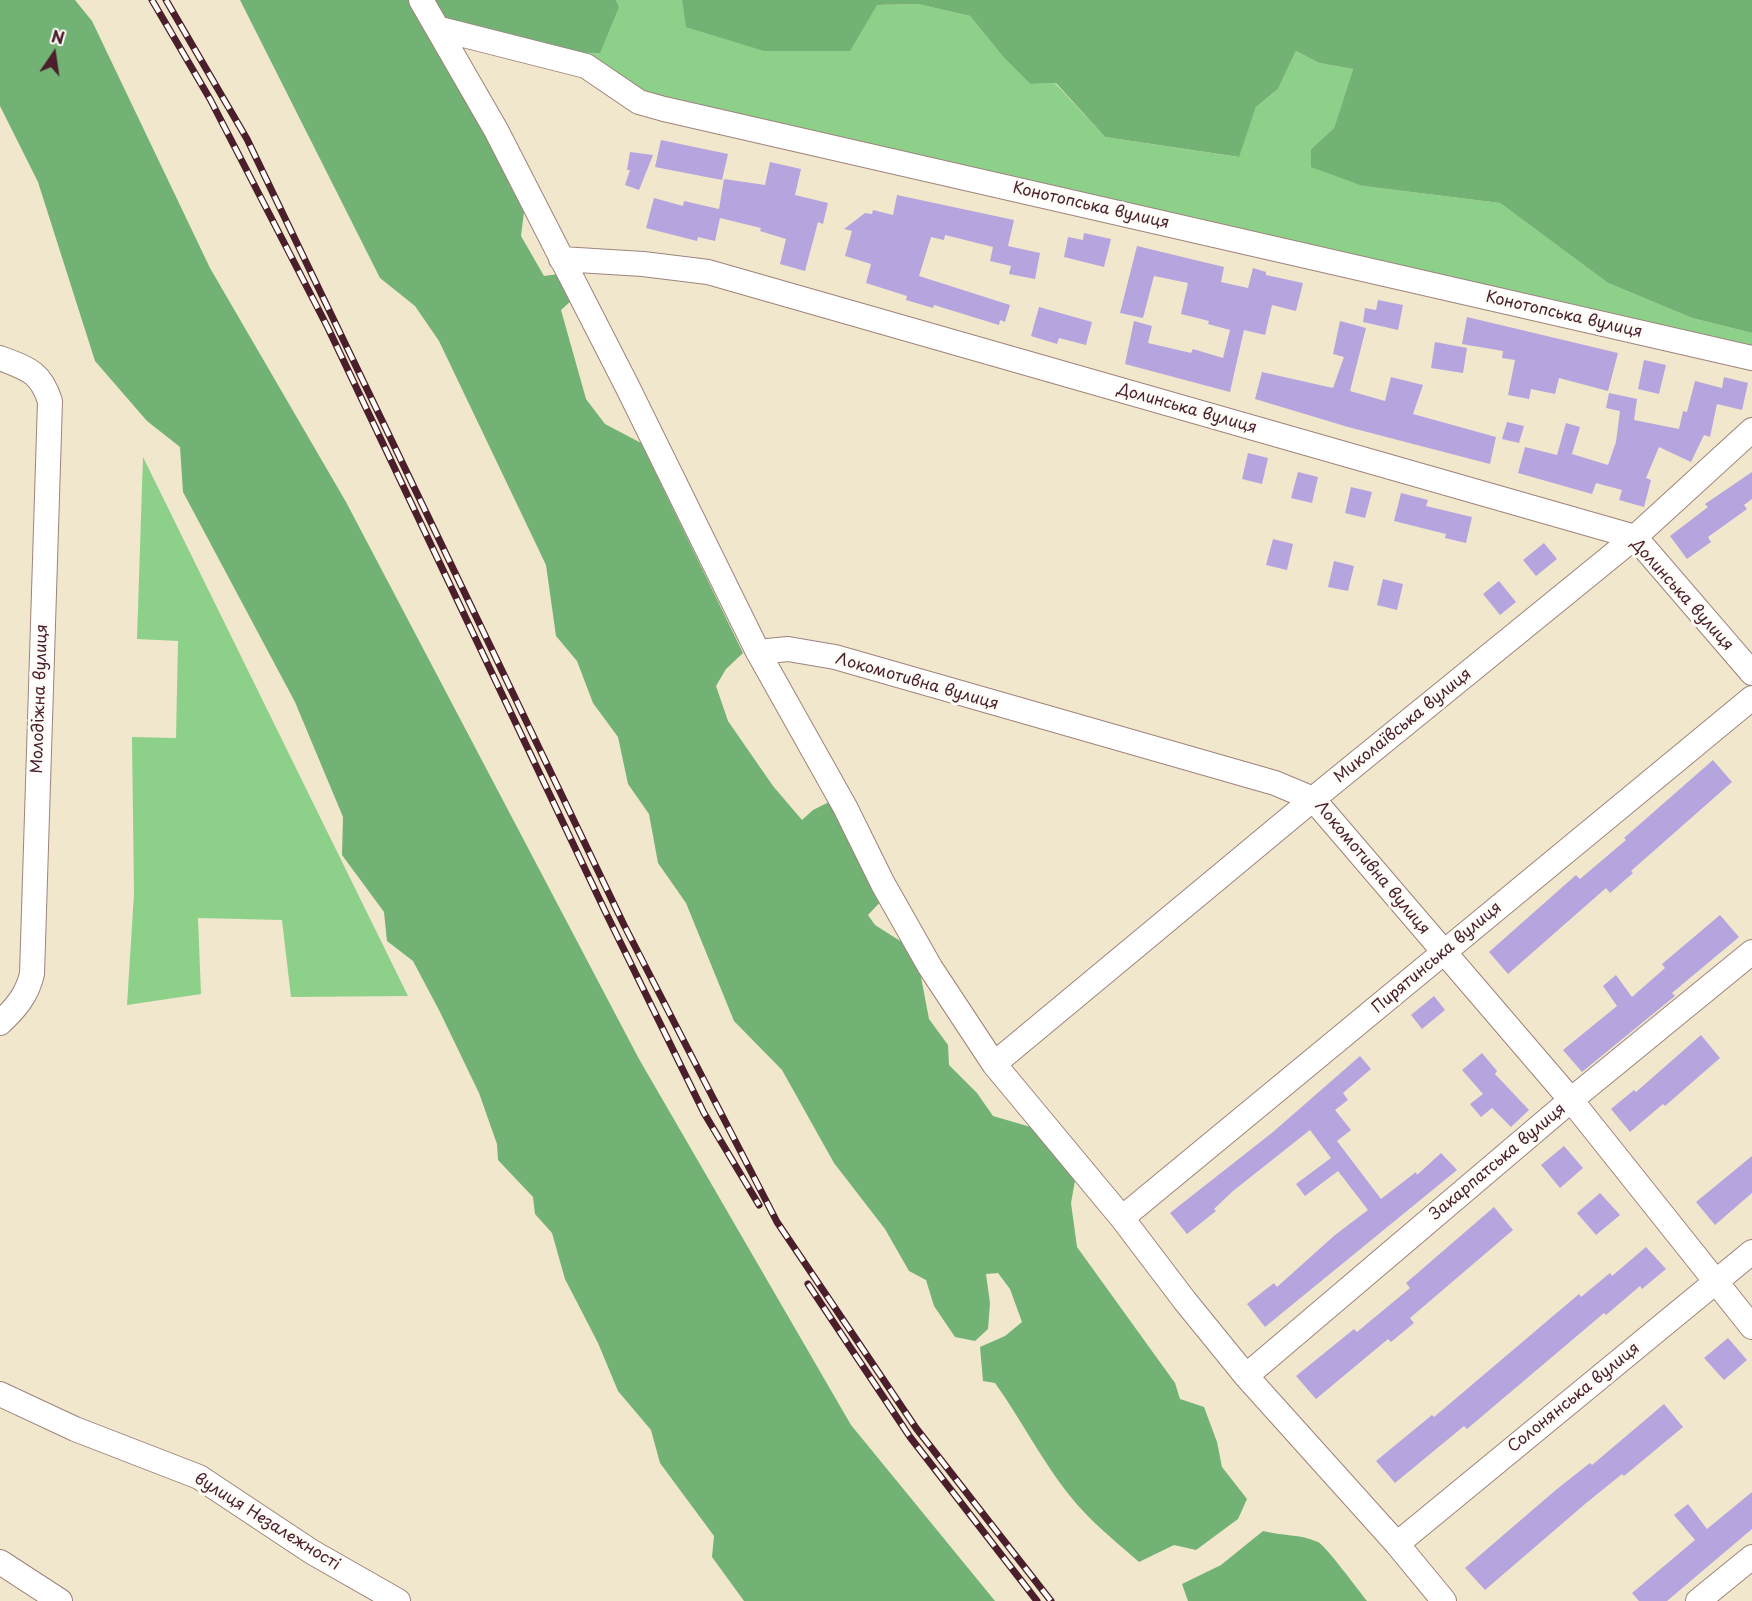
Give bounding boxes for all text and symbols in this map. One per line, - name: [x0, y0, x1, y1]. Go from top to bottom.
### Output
- text: N: [49, 23, 67, 50]
- north arrow: [24, 24, 84, 84]
- street label: Конотопська вулиця: [1011, 179, 1171, 233]
- street label: Конотопська вулиця: [1484, 288, 1644, 342]
- street label: Долинська вулиця: [1115, 380, 1259, 438]
- street label: Долинська вулиця: [1627, 535, 1737, 655]
- street label: Молодіжна вулиця: [28, 624, 52, 774]
- street label: Локомотивна вулиця: [833, 650, 1001, 714]
- street label: Миколаївська вулиця: [1330, 665, 1476, 787]
- street label: Локомотивна вулиця: [1311, 797, 1433, 939]
- street label: Пирятинська вулиця: [1368, 898, 1506, 1018]
- street label: Закарпатська вулиця: [1426, 1100, 1570, 1224]
- street label: Солонянська вулиця: [1504, 1339, 1644, 1457]
- street label: вулиця Незалежності: [191, 1469, 343, 1575]

